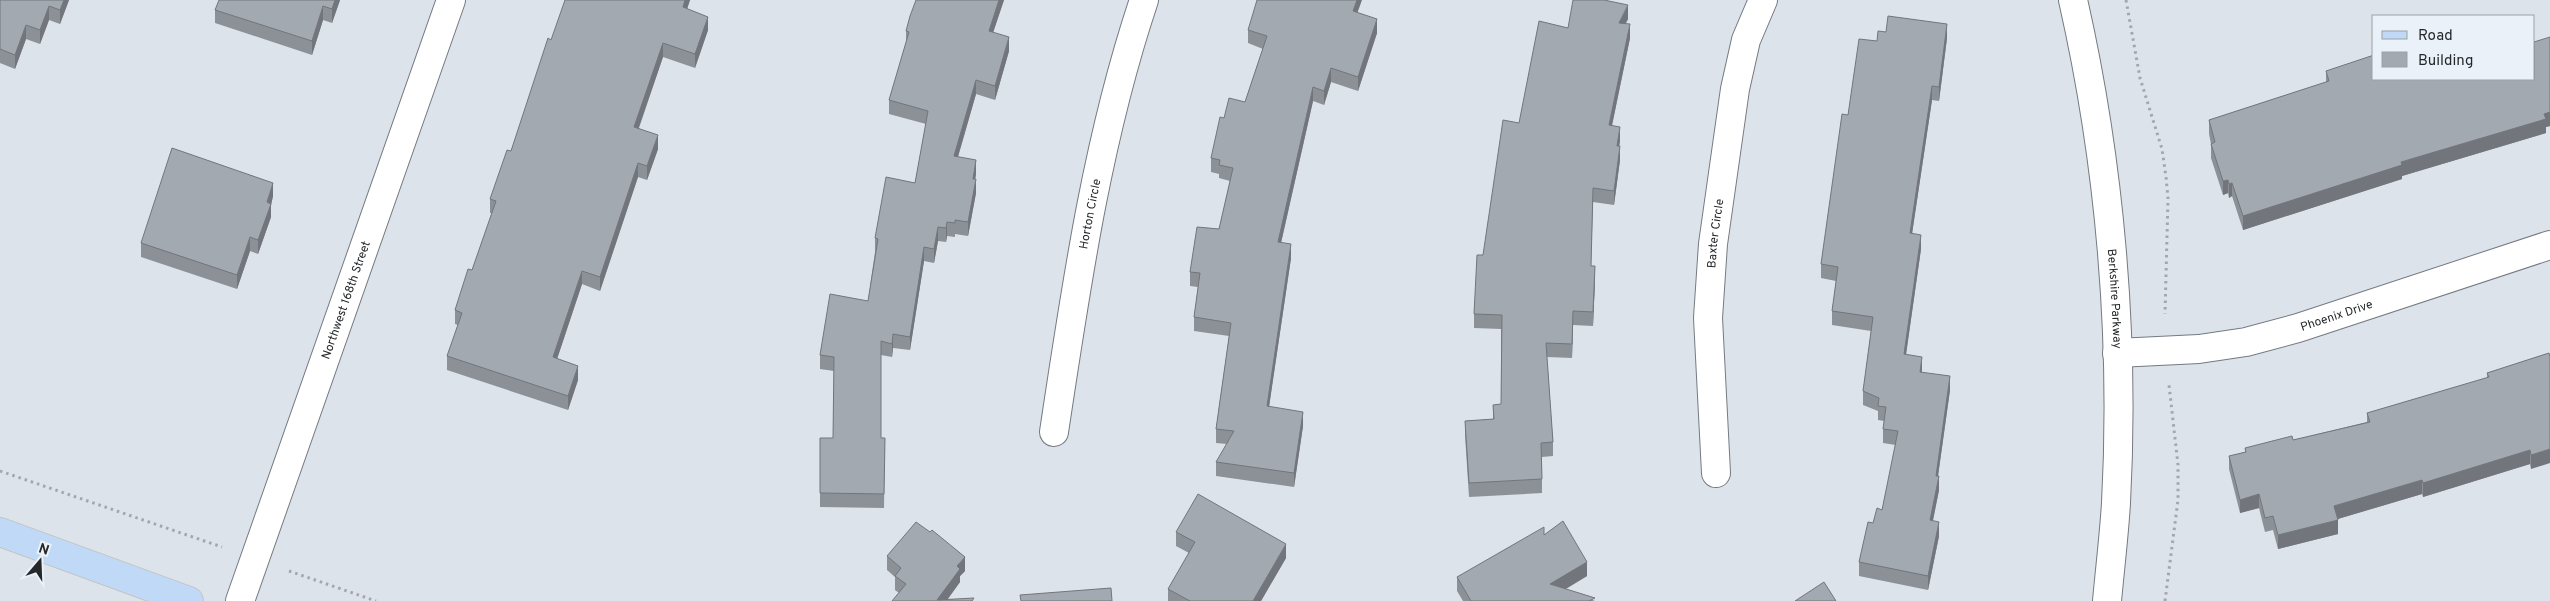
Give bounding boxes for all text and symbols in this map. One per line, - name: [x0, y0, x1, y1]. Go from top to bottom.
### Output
- legend: [2372, 15, 2535, 80]
- text: Road: [2418, 27, 2453, 46]
- text: Building: [2418, 52, 2473, 71]
- street label: Horton Circle: [1076, 177, 1105, 251]
- street label: Baxter Circle: [1704, 198, 1728, 269]
- street label: Northwest 168th Street: [318, 239, 375, 362]
- street label: Berkshire Parkway: [2103, 248, 2125, 349]
- street label: Phoenix Drive: [2299, 297, 2375, 336]
- north arrow: [15, 536, 65, 586]
- text: N: [36, 540, 51, 560]

